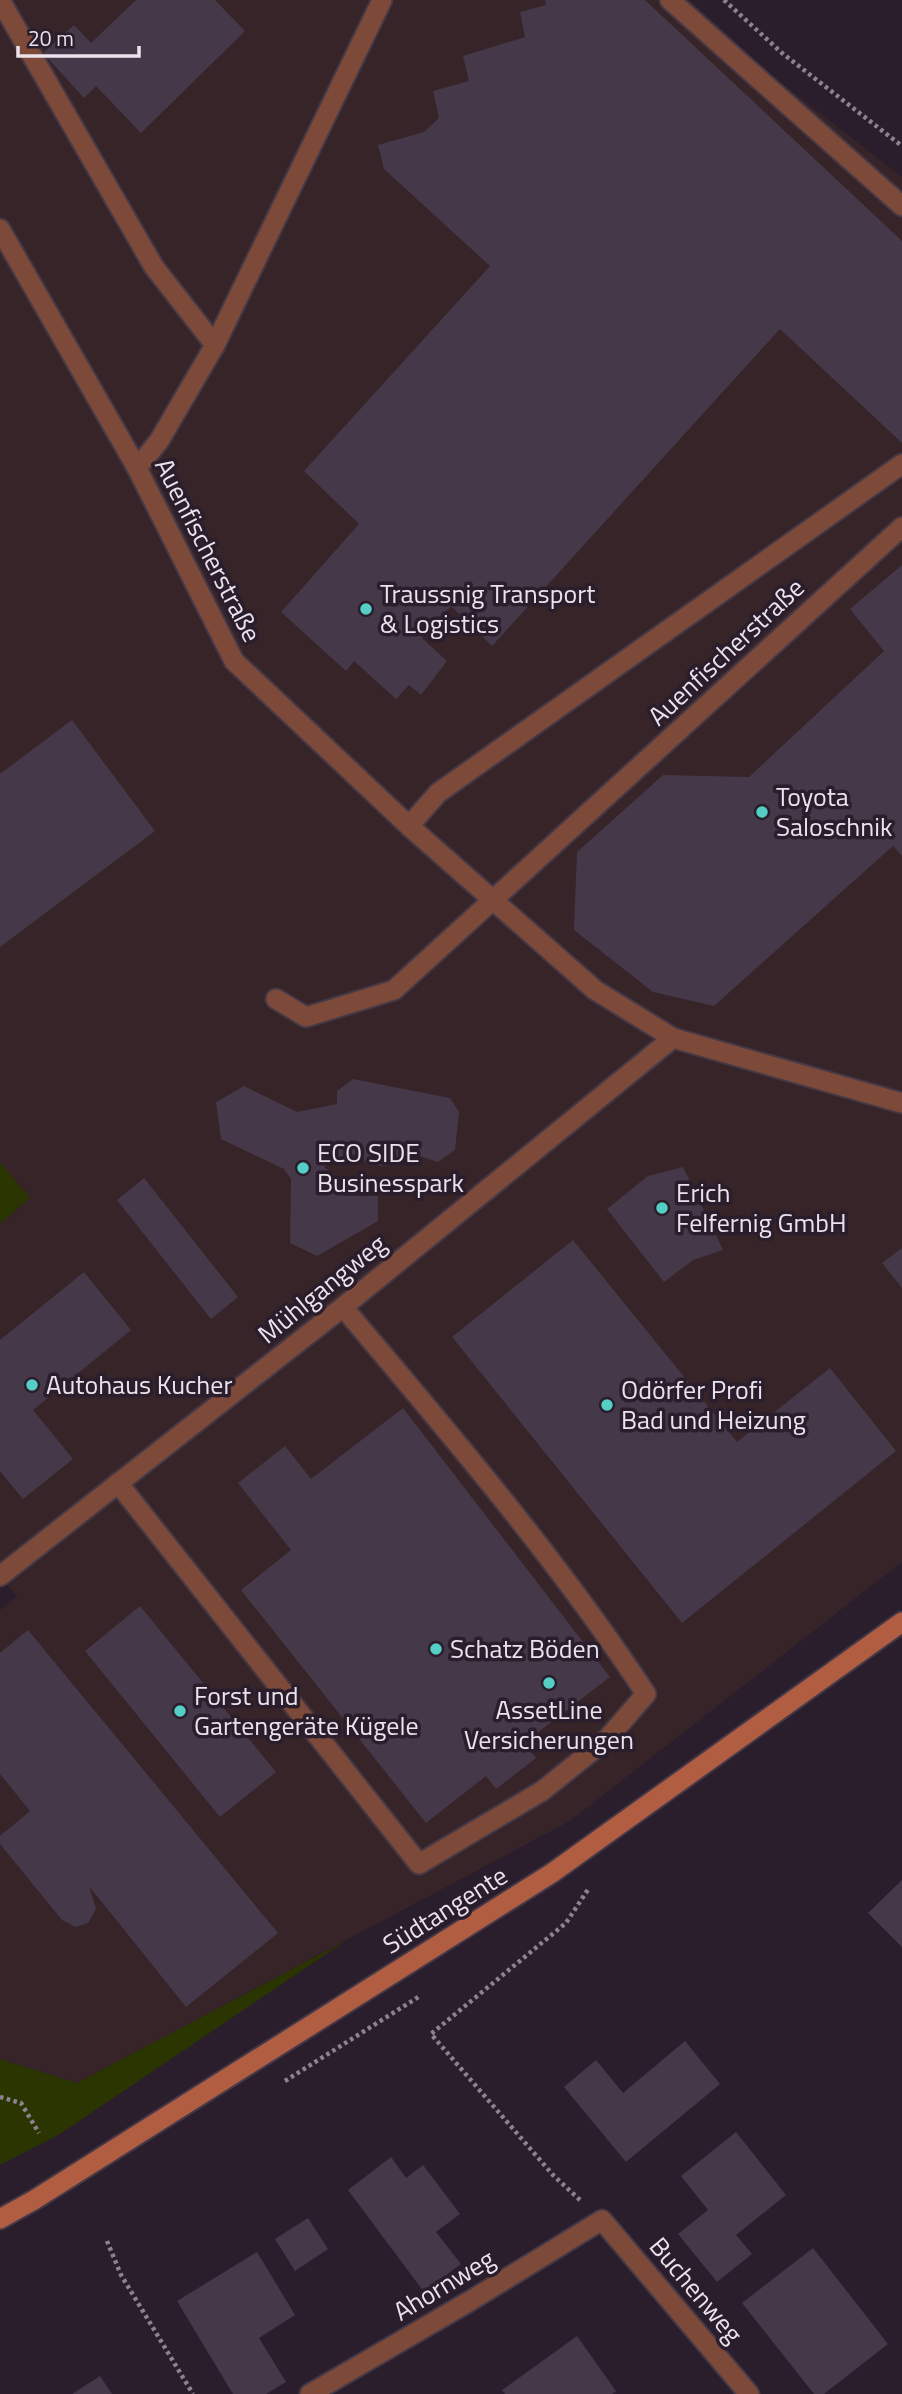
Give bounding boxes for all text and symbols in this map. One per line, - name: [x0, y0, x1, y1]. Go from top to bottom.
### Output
- scale bar: [18, 14, 138, 58]
- text: 20 m: [28, 22, 74, 54]
- street label: Auenfischerstraße: [145, 451, 272, 648]
- street label: Auenfischerstraße: [639, 569, 813, 735]
- place label: Traussnig Transport & Logistics: [380, 574, 595, 643]
- marker: Traussnig Transport & Logistics: [358, 601, 374, 617]
- place label: Toyota Saloschnik: [776, 777, 892, 846]
- marker: Toyota Saloschnik: [754, 804, 770, 820]
- place label: ECO SIDE Businesspark: [317, 1133, 464, 1202]
- marker: ECO SIDE Businesspark: [295, 1160, 311, 1176]
- place label: Erich Felfernig GmbH: [676, 1173, 846, 1242]
- marker: Erich Felfernig GmbH: [654, 1200, 670, 1216]
- street label: Mühlgangweg: [249, 1225, 394, 1353]
- place label: Autohaus Kucher: [46, 1365, 232, 1404]
- place label: Odörfer Profi Bad und Heizung: [621, 1370, 806, 1439]
- marker: Autohaus Kucher: [24, 1377, 40, 1393]
- marker: Odörfer Profi Bad und Heizung: [599, 1397, 615, 1413]
- place label: Schatz Böden: [450, 1629, 600, 1668]
- marker: Schatz Böden: [428, 1641, 444, 1657]
- marker: AssetLine Versicherungen: [541, 1675, 557, 1691]
- place label: Forst und Gartengeräte Kügele: [194, 1676, 419, 1745]
- place label: AssetLine Versicherungen: [464, 1690, 634, 1759]
- marker: Forst und Gartengeräte Kügele: [172, 1703, 188, 1719]
- street label: Südtangente: [375, 1856, 515, 1963]
- street label: Buchenweg: [640, 2228, 753, 2351]
- street label: Ahornweg: [386, 2239, 502, 2330]

